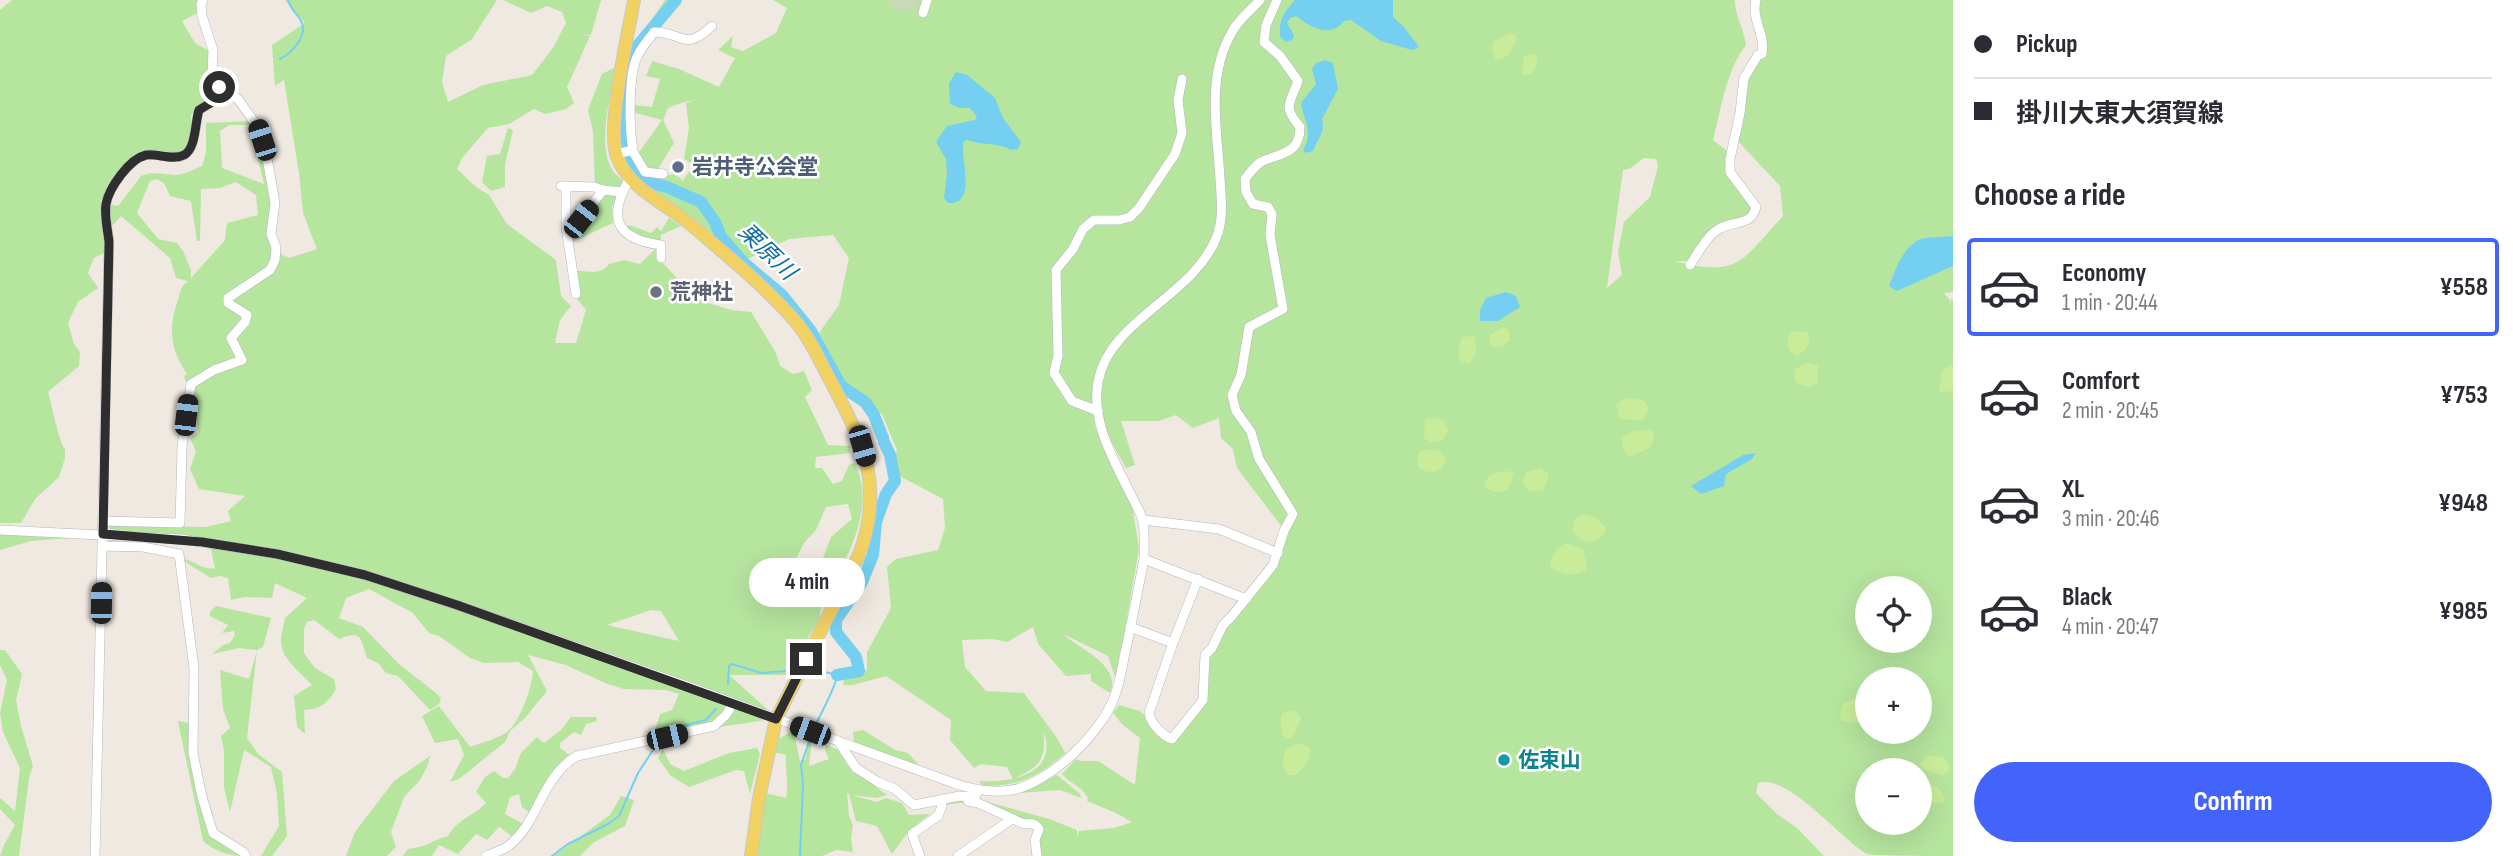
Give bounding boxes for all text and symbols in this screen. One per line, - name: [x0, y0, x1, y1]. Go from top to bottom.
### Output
- text: Pickup: [2016, 29, 2078, 60]
- route start: [203, 71, 235, 103]
- text: 掛川大東大須賀線: [2016, 99, 2224, 130]
- car: [246, 117, 279, 163]
- place label: 岩井寺公会堂: [692, 155, 818, 180]
- marker: 岩井寺公会堂: [670, 159, 686, 175]
- text: Choose a ride: [1974, 176, 2126, 215]
- car: [560, 196, 603, 242]
- water label: 栗原川: [732, 218, 804, 288]
- icon: car: [1978, 256, 2041, 319]
- text: Economy: [2062, 258, 2146, 289]
- text: ¥558: [2440, 272, 2488, 303]
- place label: 荒神社: [670, 280, 733, 305]
- marker: 荒神社: [648, 284, 664, 300]
- text: 1 min · 20:44: [2062, 289, 2158, 317]
- icon: car: [1978, 364, 2041, 427]
- text: Comfort: [2062, 366, 2140, 397]
- text: ¥753: [2440, 380, 2488, 411]
- car: [174, 393, 199, 437]
- text: 2 min · 20:45: [2062, 397, 2159, 425]
- car: [847, 423, 878, 469]
- icon: car: [1978, 472, 2041, 535]
- text: XL: [2062, 474, 2084, 505]
- text: ¥948: [2438, 488, 2488, 519]
- text: 3 min · 20:46: [2062, 505, 2160, 533]
- callout: 4 min: [748, 558, 864, 606]
- text: 4 min: [785, 568, 829, 596]
- map controls: [1855, 576, 1932, 835]
- button: locate: [1855, 576, 1932, 653]
- icon: car: [1978, 580, 2041, 643]
- car: [91, 582, 112, 624]
- text: Black: [2062, 582, 2112, 613]
- text: ¥985: [2439, 596, 2488, 627]
- text: 4 min · 20:47: [2062, 613, 2159, 641]
- route end: [790, 643, 822, 675]
- button: +: [1855, 667, 1932, 744]
- car: [787, 714, 834, 748]
- car: [645, 722, 690, 752]
- place label: 佐束山: [1518, 748, 1581, 773]
- marker: 佐束山: [1496, 752, 1512, 768]
- button: −: [1855, 758, 1932, 835]
- button: Confirm: [1974, 762, 2492, 842]

